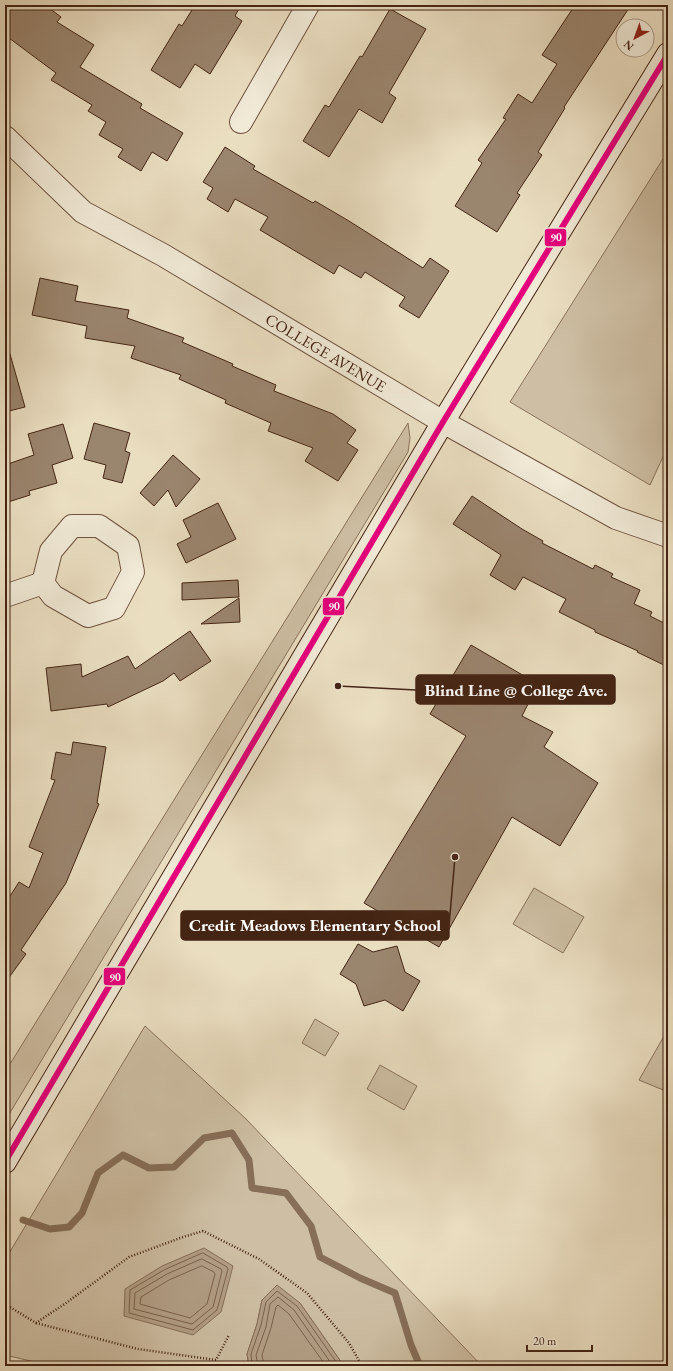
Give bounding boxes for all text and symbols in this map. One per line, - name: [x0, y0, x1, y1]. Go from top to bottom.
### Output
- north arrow: [615, 18, 655, 58]
- text: N: [620, 37, 636, 54]
- line badge: 90: [544, 228, 567, 247]
- text: 90: [550, 230, 562, 244]
- street label: COLLEGE AVENUE: [262, 308, 391, 397]
- line badge: 90: [322, 597, 345, 616]
- text: 90: [328, 599, 340, 613]
- callout: Blind Line @ College Ave.: [416, 675, 615, 704]
- text: Blind Line @ College Ave.: [424, 679, 608, 701]
- callout: Credit Meadows Elementary School: [181, 911, 449, 940]
- text: Credit Meadows Elementary School: [189, 914, 441, 936]
- line badge: 90: [103, 967, 126, 986]
- text: 90: [109, 970, 121, 984]
- scale bar: [527, 1327, 592, 1353]
- text: 20 m: [533, 1333, 557, 1349]

